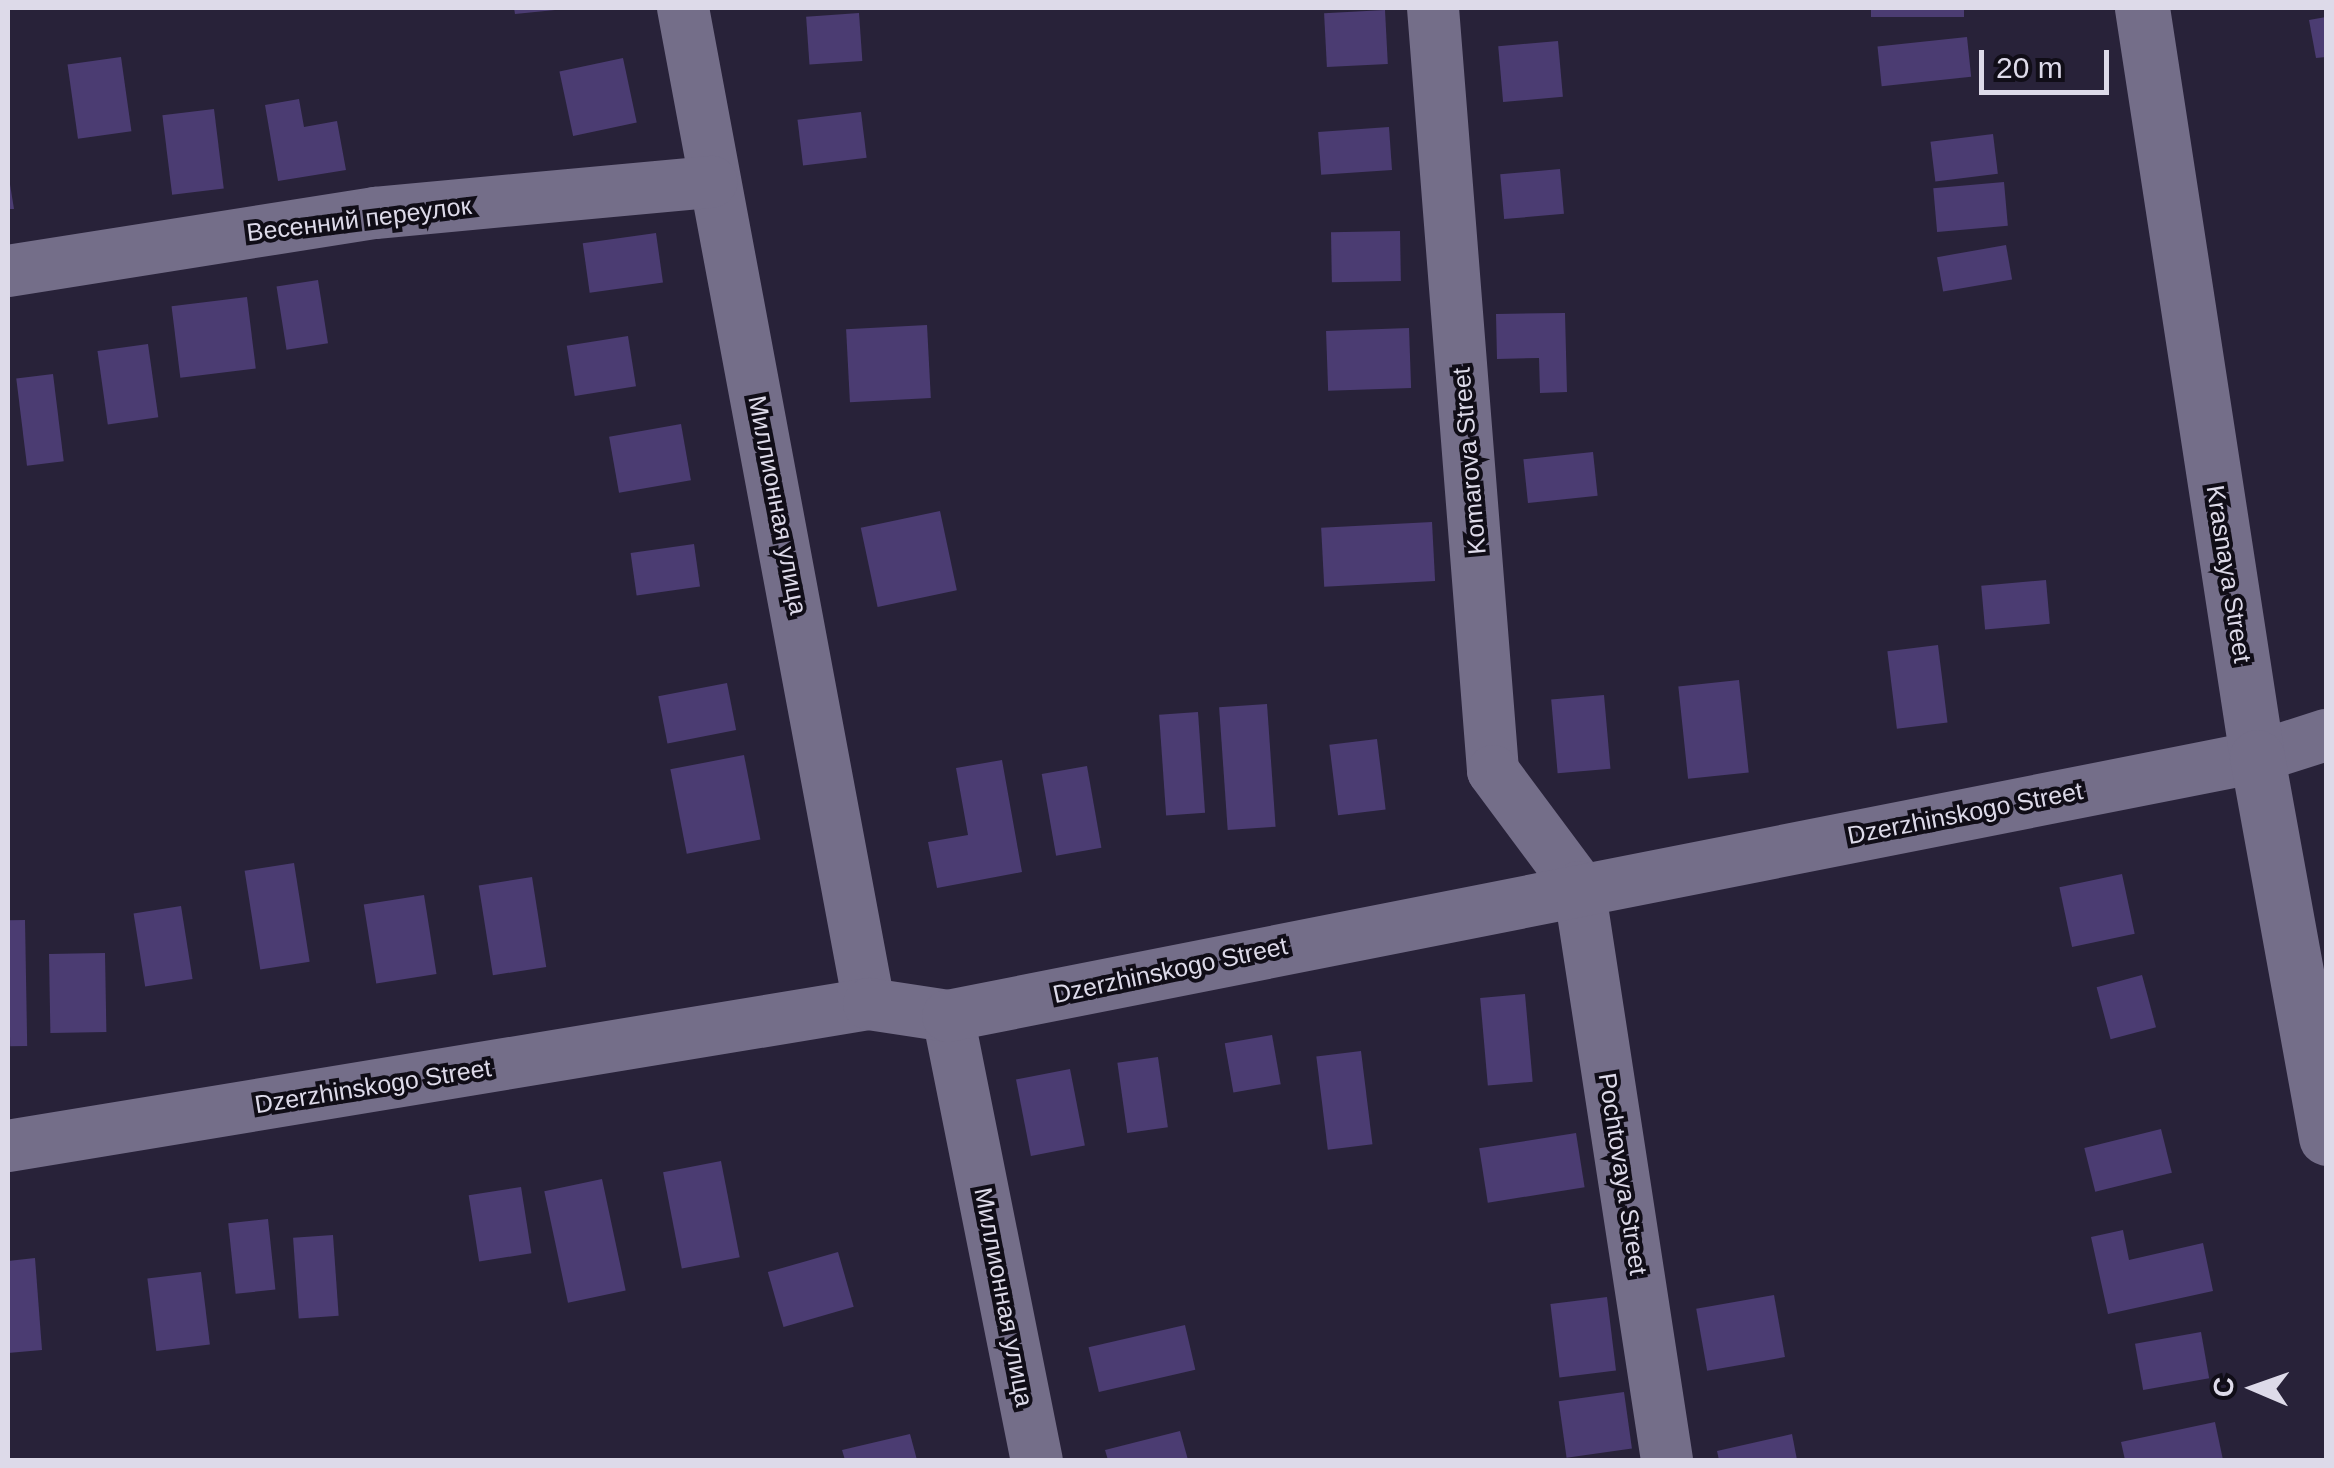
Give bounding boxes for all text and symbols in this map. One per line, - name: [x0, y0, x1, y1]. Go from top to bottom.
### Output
- scale bar: [1984, 30, 2114, 92]
- text: 20 m: [1996, 51, 2063, 84]
- street label: Весенний переулок: [245, 190, 473, 248]
- street label: Komarova Street: [1446, 366, 1492, 556]
- street label: Миллионная улица: [742, 393, 814, 617]
- street label: Krasnaya Street: [2200, 483, 2258, 665]
- street label: Dzerzhinskogo Street: [1845, 775, 2085, 851]
- street label: Dzerzhinskogo Street: [1050, 930, 1290, 1010]
- street label: Dzerzhinskogo Street: [253, 1052, 493, 1120]
- street label: Pochtovaya Street: [1592, 1071, 1654, 1277]
- street label: Миллионная улица: [968, 1185, 1040, 1409]
- north arrow: [2204, 1338, 2304, 1438]
- text: С: [2208, 1376, 2239, 1398]

